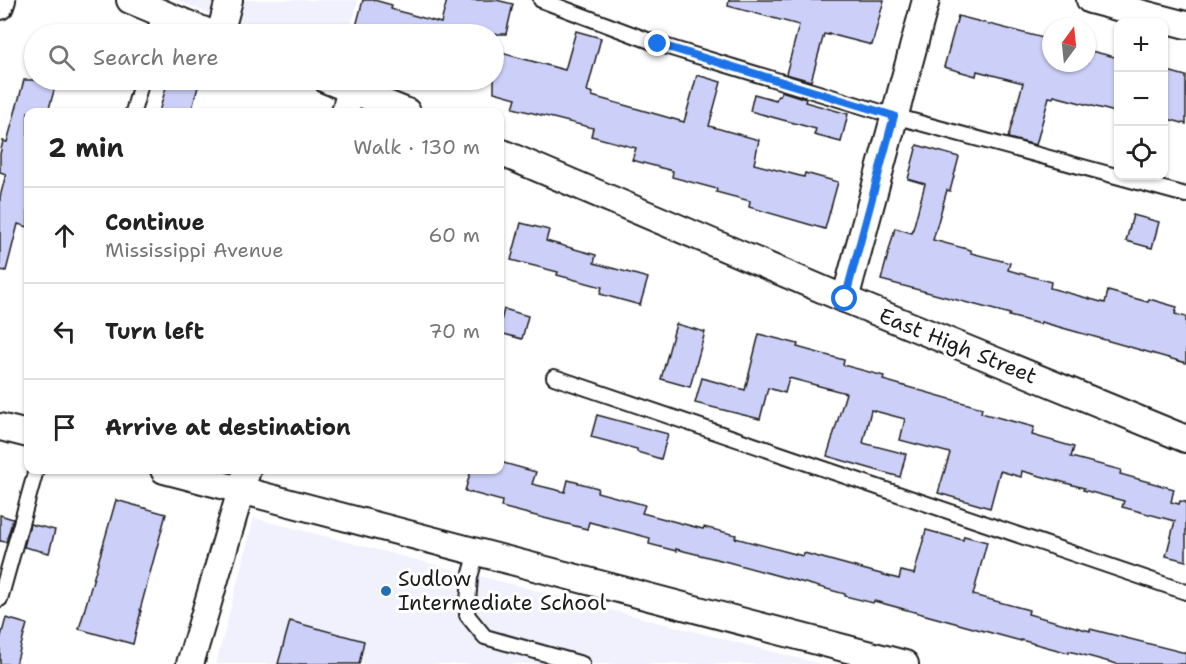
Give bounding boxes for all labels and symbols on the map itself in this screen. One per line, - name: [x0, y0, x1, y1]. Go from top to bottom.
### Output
- north arrow: [1042, 18, 1096, 72]
- route end: [644, 30, 670, 56]
- route start: [831, 285, 857, 311]
- street label: East High Street: [875, 302, 1041, 390]
- place label: Sudlow Intermediate School: [398, 565, 607, 617]
- marker: Sudlow Intermediate School: [379, 584, 393, 598]

